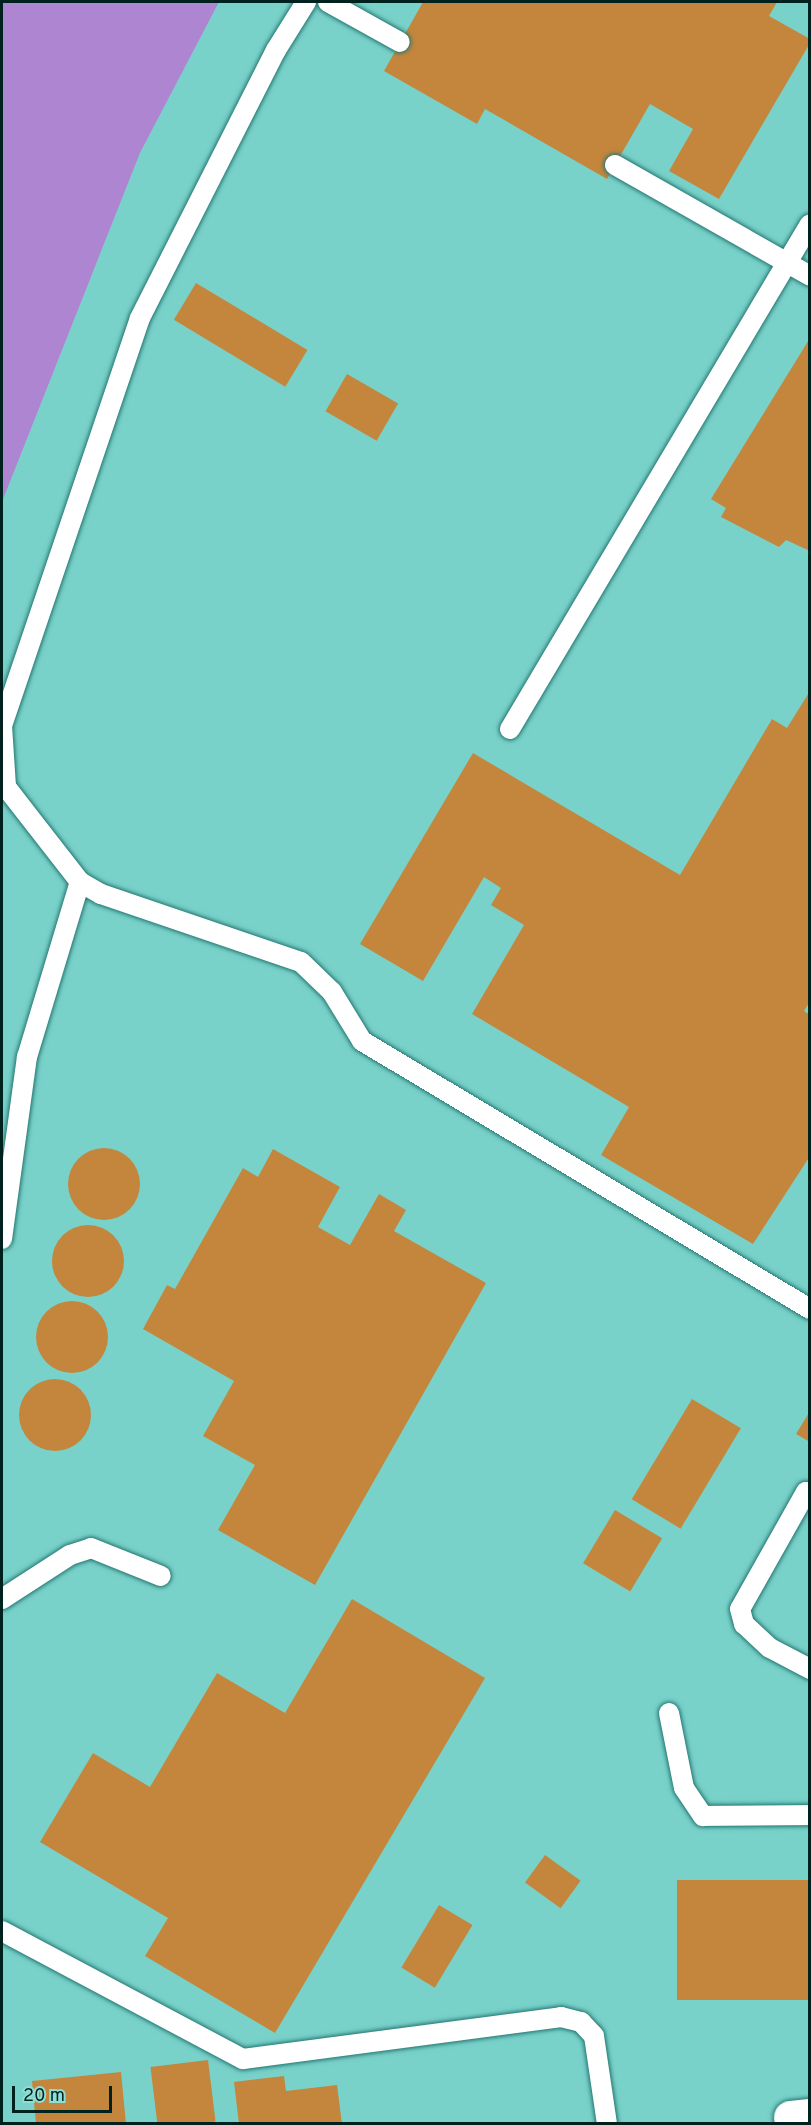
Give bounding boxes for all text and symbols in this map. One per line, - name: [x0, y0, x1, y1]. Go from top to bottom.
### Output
- scale bar: [15, 2074, 116, 2112]
- text: 20 m: [23, 2085, 65, 2108]

